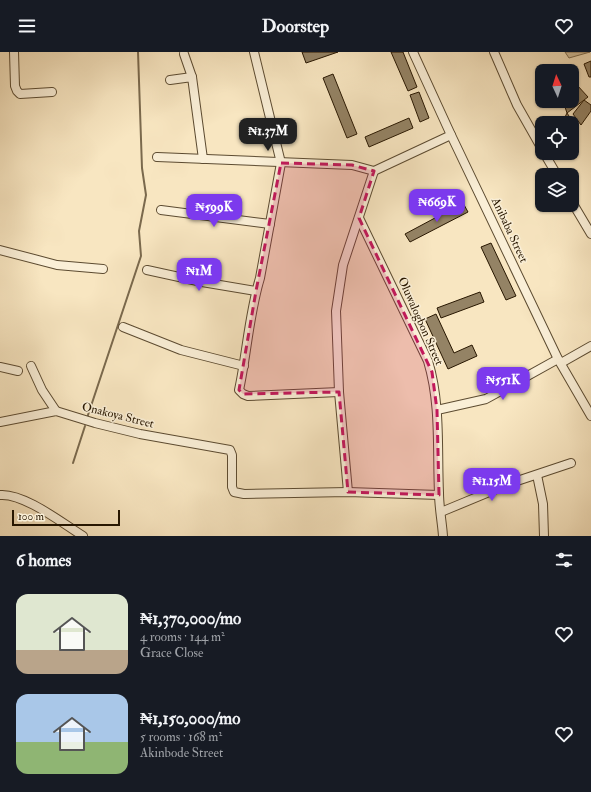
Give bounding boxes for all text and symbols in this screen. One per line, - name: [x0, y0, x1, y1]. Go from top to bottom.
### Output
- icon: menu: [16, 15, 38, 37]
- text: Doorstep: [262, 15, 329, 38]
- icon: heart: [553, 15, 575, 37]
- north arrow: [535, 64, 579, 108]
- map controls: [535, 64, 579, 212]
- button: locate: [535, 116, 579, 160]
- pin: ₦1.37M: [235, 118, 301, 152]
- text: ₦1.37M: [248, 123, 288, 139]
- button: layers: [535, 168, 579, 212]
- pin: ₦669K: [409, 189, 465, 223]
- pin: ₦599K: [186, 194, 242, 228]
- text: ₦669K: [418, 194, 456, 210]
- street label: Anibaba Street: [488, 194, 531, 265]
- text: ₦599K: [195, 199, 233, 215]
- pin: ₦1M: [180, 258, 218, 292]
- text: ₦1M: [186, 263, 212, 279]
- street label: Oluwalogbon Street: [394, 275, 447, 368]
- pin: ₦551K: [475, 367, 531, 401]
- text: ₦551K: [486, 372, 520, 388]
- street label: Onakoya Street: [80, 399, 156, 432]
- pin: ₦1.15M: [459, 468, 525, 502]
- text: ₦1.15M: [472, 473, 512, 489]
- scale bar: [12, 508, 120, 527]
- text: 100 m: [18, 510, 44, 523]
- icon: filters: [553, 549, 575, 571]
- text: 6 homes: [16, 550, 71, 571]
- text: ₦1,370,000/mo: [140, 608, 241, 629]
- icon: home: [48, 610, 96, 658]
- icon: heart: [553, 623, 575, 645]
- text: 4 rooms · 144 m²: [140, 629, 225, 645]
- text: Grace Close: [140, 645, 203, 661]
- text: ₦1,150,000/mo: [140, 708, 240, 729]
- icon: home: [48, 710, 96, 758]
- icon: heart: [553, 723, 575, 745]
- text: 5 rooms · 168 m²: [140, 729, 222, 745]
- text: Akinbode Street: [140, 745, 223, 761]

